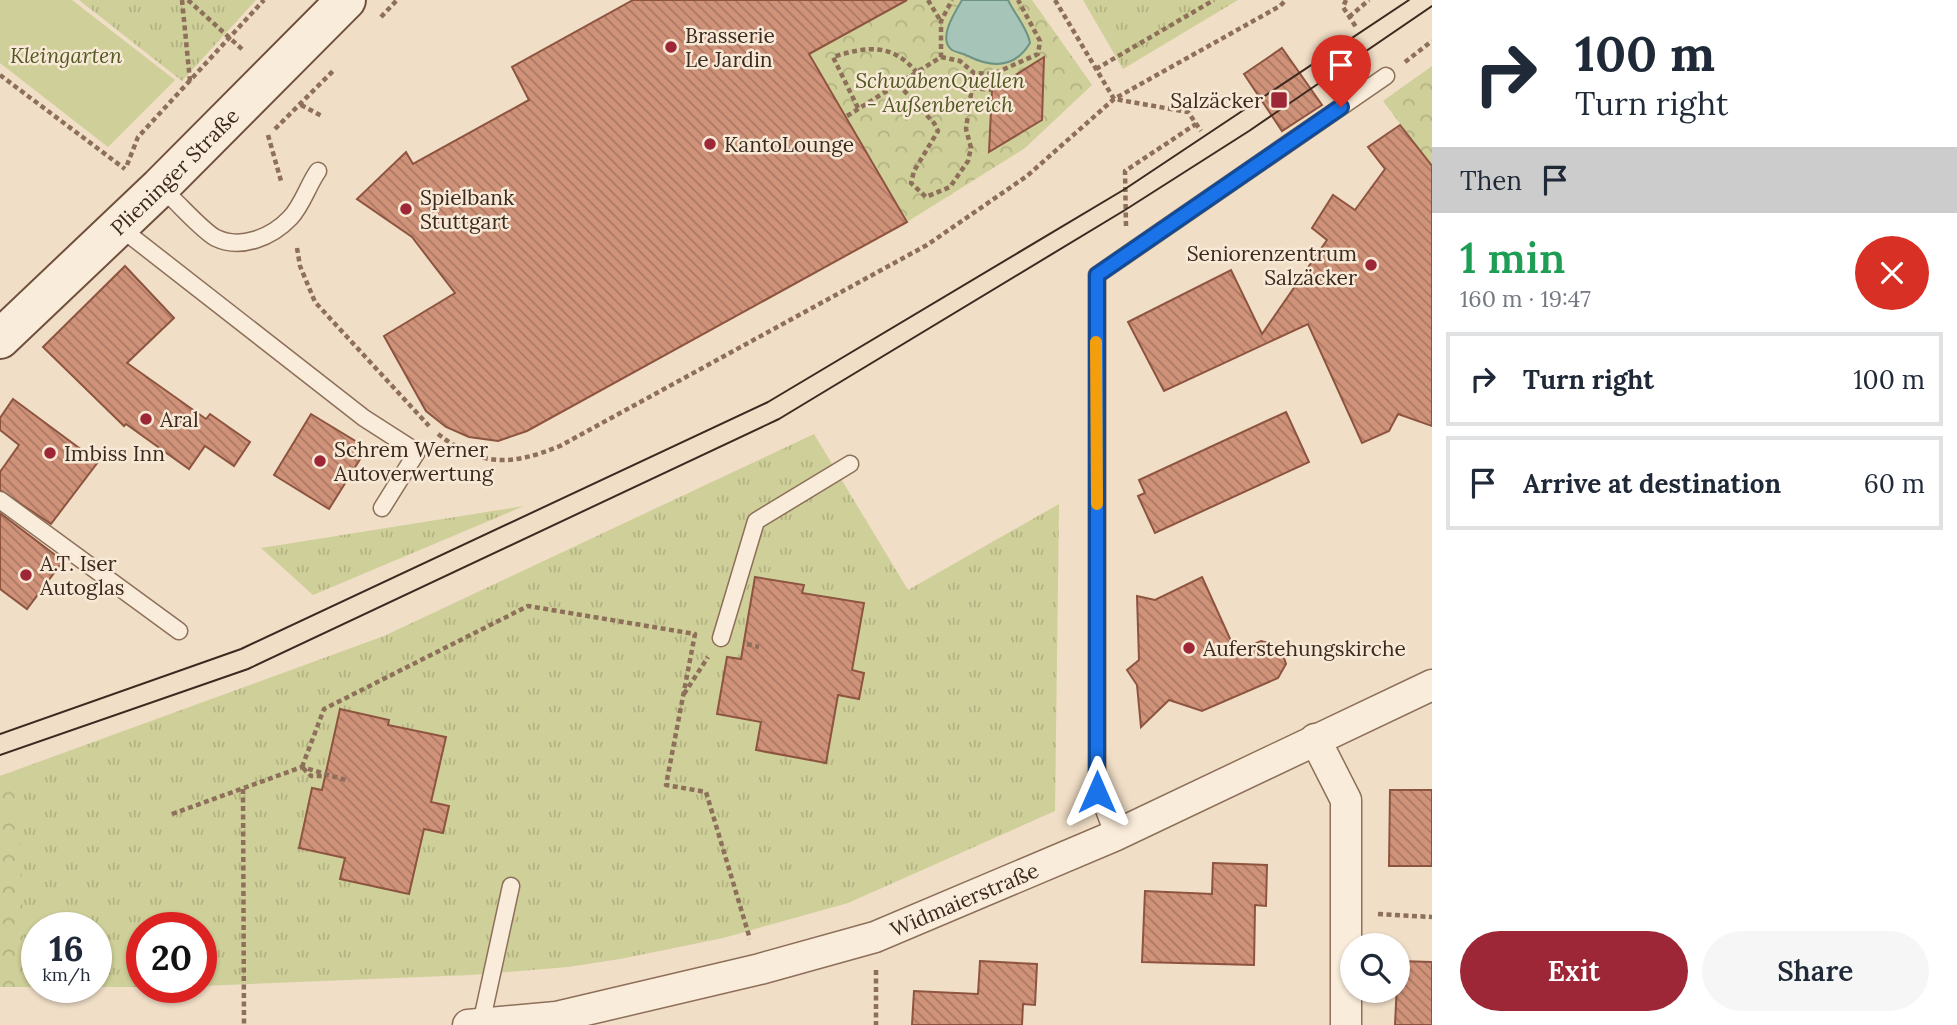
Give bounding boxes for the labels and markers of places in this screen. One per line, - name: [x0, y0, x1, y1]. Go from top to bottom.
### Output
- place label: Brasserie Le Jardin: [685, 22, 775, 73]
- pin: [1311, 35, 1371, 107]
- marker: Brasserie Le Jardin: [663, 39, 679, 55]
- place label: Salzäcker: [1170, 87, 1263, 114]
- marker: Salzäcker: [1269, 90, 1289, 110]
- place label: KantoLounge: [724, 131, 854, 158]
- marker: KantoLounge: [702, 136, 718, 152]
- place label: Spielbank Stuttgart: [420, 184, 515, 235]
- marker: Spielbank Stuttgart: [398, 201, 414, 217]
- place label: Seniorenzentrum Salzäcker: [1187, 240, 1357, 291]
- marker: Seniorenzentrum Salzäcker: [1363, 257, 1379, 273]
- place label: Aral: [159, 406, 199, 433]
- marker: Aral: [138, 411, 154, 427]
- place label: Schrem Werner Autoverwertung: [333, 436, 494, 487]
- place label: Imbiss Inn: [64, 440, 165, 467]
- marker: Imbiss Inn: [42, 445, 58, 461]
- marker: Schrem Werner Autoverwertung: [312, 453, 328, 469]
- place label: A.T. Iser Autoglas: [39, 550, 124, 601]
- marker: A.T. Iser Autoglas: [18, 567, 34, 583]
- place label: Auferstehungskirche: [1202, 635, 1406, 662]
- marker: Auferstehungskirche: [1181, 640, 1197, 656]

